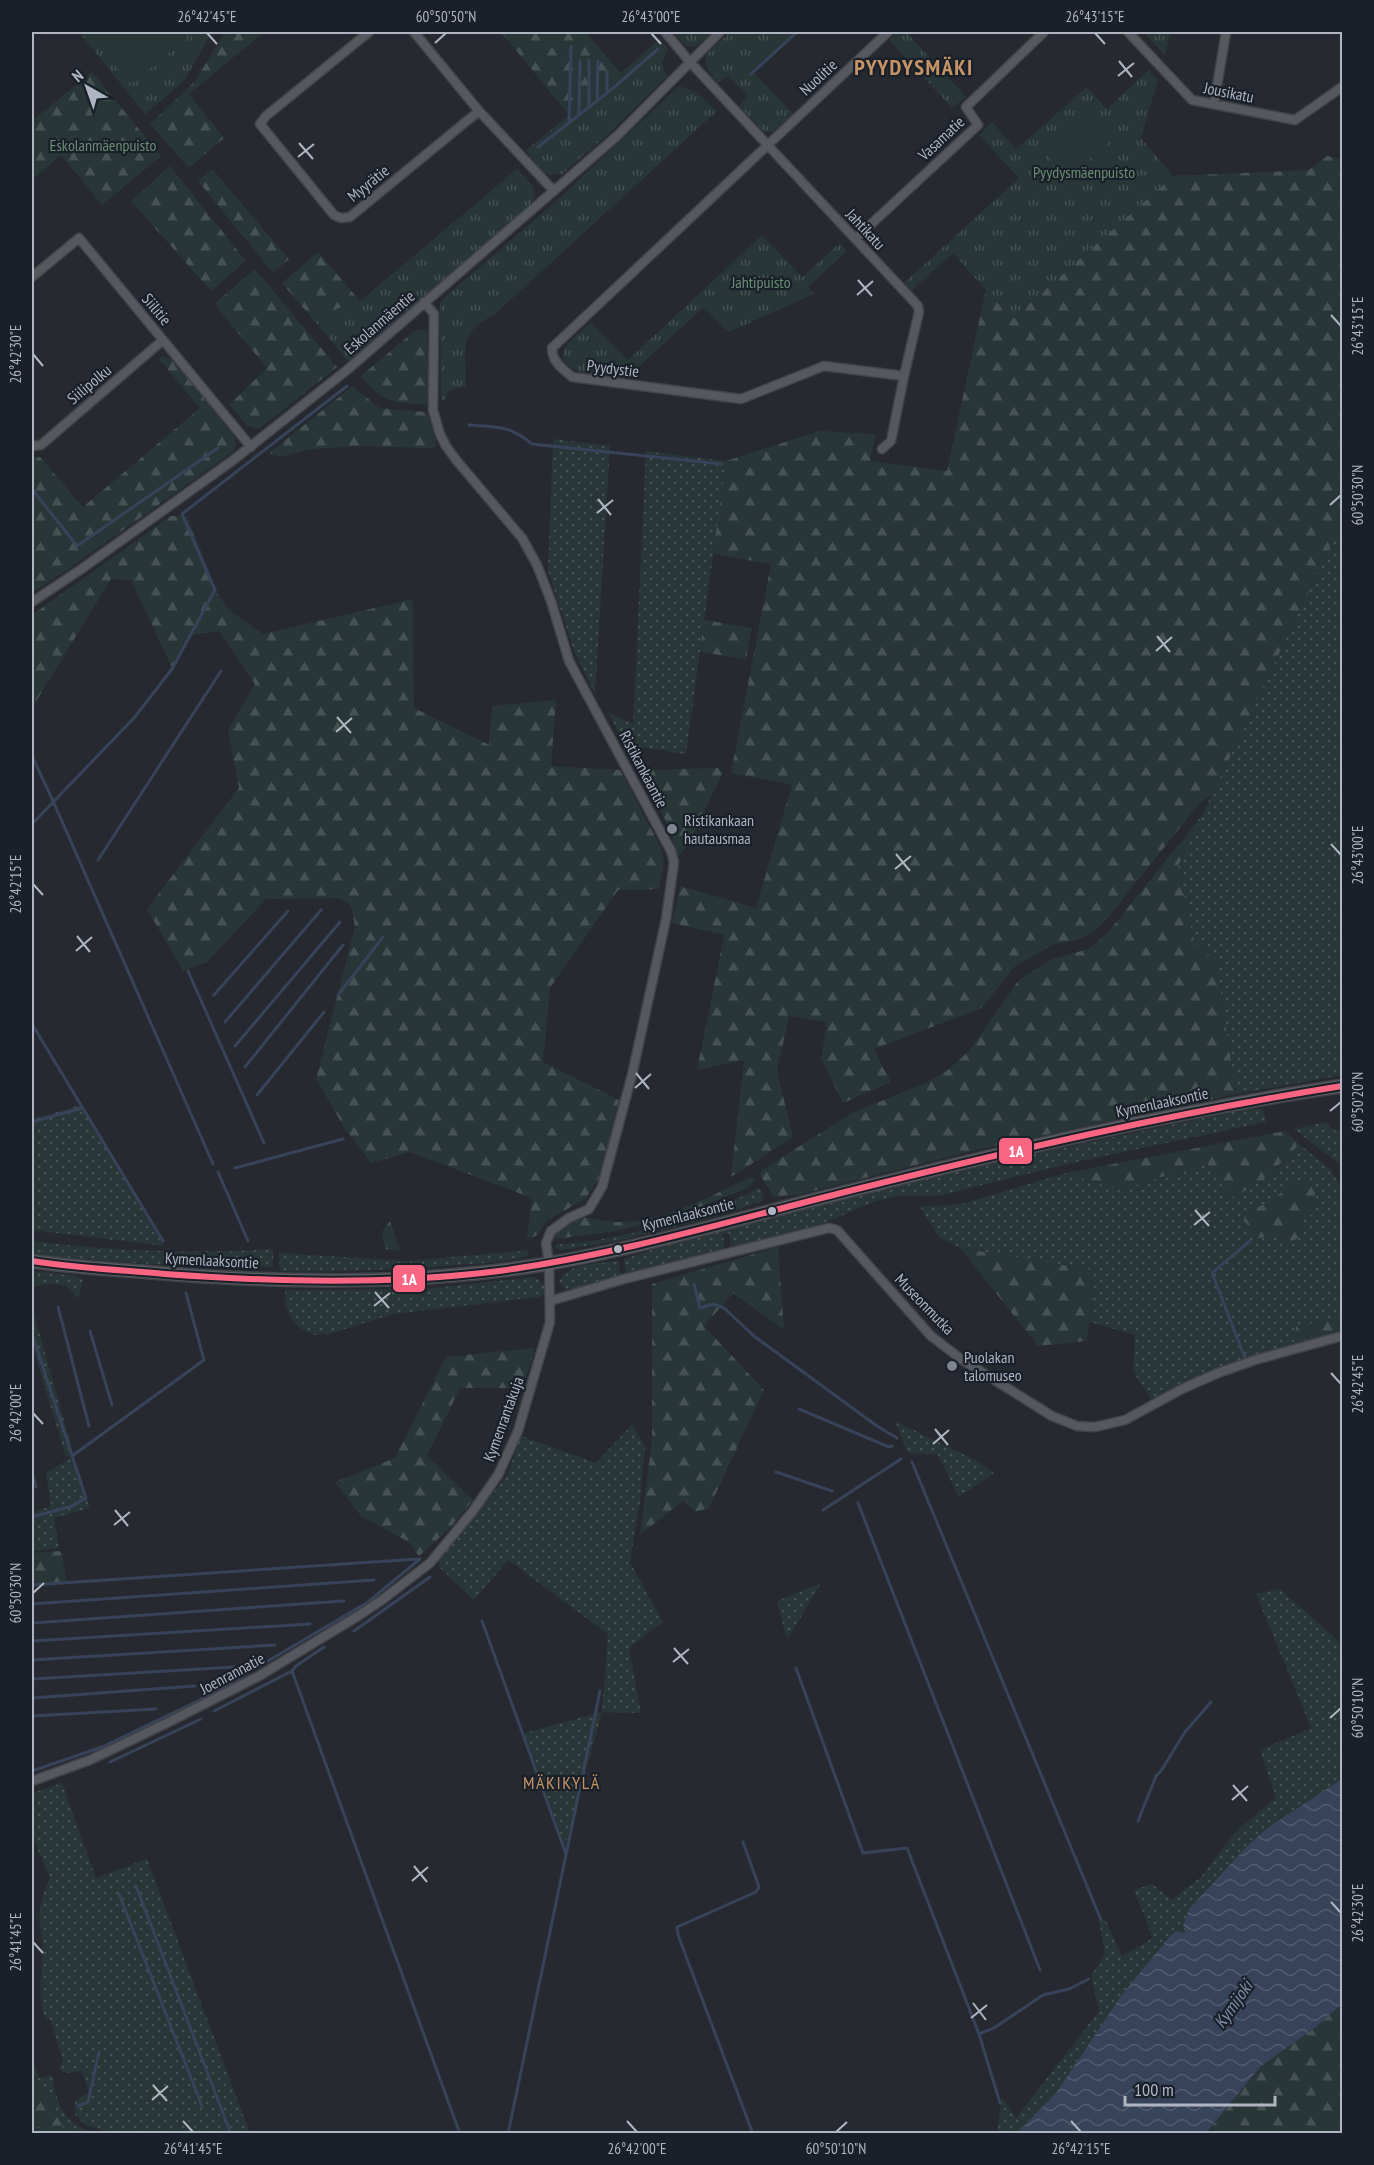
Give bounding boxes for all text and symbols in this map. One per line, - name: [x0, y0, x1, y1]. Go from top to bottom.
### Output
- text: 26°42'45"E: [177, 7, 237, 26]
- text: 60°50'50"N: [416, 7, 476, 26]
- text: 26°43'00"E: [621, 7, 681, 26]
- text: 26°43'15"E: [1065, 7, 1125, 26]
- district label: PYYDYSMÄKI: [854, 53, 974, 81]
- street label: Nuolitie: [795, 55, 841, 99]
- north arrow: [57, 57, 117, 117]
- text: N: [68, 65, 87, 86]
- street label: Jousikatu: [1201, 77, 1256, 107]
- street label: Vasamatie: [913, 111, 968, 165]
- park label: Eskolanmäenpuisto: [50, 135, 156, 155]
- street label: Myyrätie: [343, 160, 393, 206]
- park label: Pyydysmäenpuisto: [1033, 162, 1135, 182]
- street label: Jahtikatu: [841, 203, 890, 254]
- park label: Jahtipuisto: [730, 272, 791, 292]
- street label: Eskolanmäentie: [339, 286, 419, 358]
- street label: Siilitie: [138, 289, 176, 329]
- text: 26°43'15"E: [1348, 296, 1367, 356]
- text: 26°42'30"E: [6, 324, 25, 384]
- street label: Pyydystie: [586, 355, 640, 381]
- street label: Siilipolku: [63, 360, 115, 408]
- text: 60°50'30"N: [1348, 465, 1367, 525]
- street label: Ristikankaantie: [615, 727, 673, 811]
- place label: Ristikankaan hautausmaa: [684, 810, 754, 848]
- marker: Ristikankaan hautausmaa: [665, 822, 679, 836]
- text: 26°43'00"E: [1348, 825, 1367, 885]
- text: 26°42'15"E: [6, 854, 25, 914]
- text: 60°50'20"N: [1348, 1072, 1367, 1132]
- street label: Kymenlaaksontie: [1114, 1082, 1210, 1122]
- line badge: 1A: [998, 1137, 1033, 1165]
- text: 1A: [1008, 1141, 1025, 1161]
- street label: Kymenlaaksontie: [640, 1193, 736, 1235]
- unlabelled marker: [766, 1205, 778, 1217]
- unlabelled marker: [612, 1243, 624, 1255]
- street label: Kymenlaaksontie: [165, 1248, 259, 1272]
- line badge: 1A: [392, 1264, 426, 1293]
- text: 1A: [401, 1269, 418, 1289]
- street label: Museonmutka: [891, 1269, 959, 1339]
- place label: Puolakan talomuseo: [964, 1347, 1022, 1385]
- text: 26°42'45"E: [1348, 1354, 1367, 1414]
- marker: Puolakan talomuseo: [945, 1359, 959, 1373]
- street label: Kymenrantakuja: [478, 1374, 528, 1464]
- text: 26°42'00"E: [6, 1383, 25, 1443]
- text: 60°50'30"N: [6, 1563, 25, 1623]
- street label: Joenrannatie: [195, 1648, 268, 1699]
- text: 60°50'10"N: [1348, 1678, 1367, 1738]
- district label: MÄKIKYLÄ: [523, 1771, 601, 1794]
- text: 26°42'30"E: [1348, 1883, 1367, 1943]
- text: 26°41'45"E: [6, 1912, 25, 1972]
- water label: Kymijoki: [1208, 1974, 1259, 2032]
- scale bar: [1125, 2069, 1275, 2107]
- text: 100 m: [1134, 2078, 1174, 2101]
- text: 26°41'45"E: [163, 2139, 223, 2158]
- text: 26°42'00"E: [607, 2139, 667, 2158]
- text: 60°50'10"N: [806, 2139, 866, 2158]
- text: 26°42'15"E: [1051, 2139, 1111, 2158]

